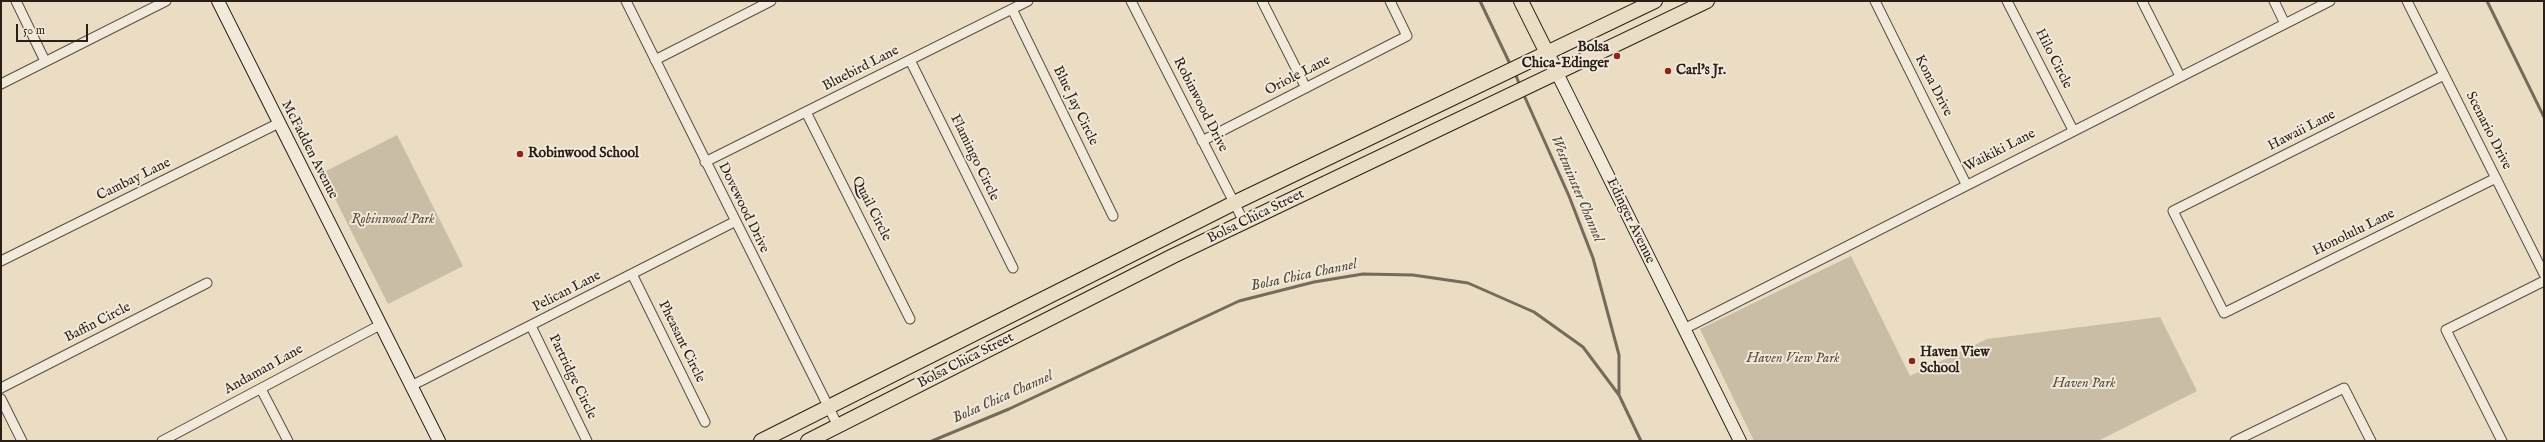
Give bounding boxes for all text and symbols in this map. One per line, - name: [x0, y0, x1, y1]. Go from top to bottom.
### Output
- scale bar: [18, 16, 90, 42]
- text: 50 m: [23, 23, 45, 38]
- street label: Hilo Circle: [2031, 26, 2075, 92]
- place label: Bolsa Chica-Edinger: [1522, 40, 1609, 72]
- street label: Bluebird Lane: [820, 43, 902, 95]
- marker: Bolsa Chica-Edinger: [1612, 51, 1622, 61]
- street label: Oriole Lane: [1263, 52, 1333, 100]
- street label: Kona Drive: [1910, 52, 1956, 120]
- street label: Robinwood Drive: [1169, 55, 1231, 155]
- place label: Carl's Jr.: [1676, 63, 1726, 79]
- street label: Blue Jay Circle: [1049, 64, 1101, 148]
- marker: Carl's Jr.: [1663, 66, 1673, 76]
- street label: Scenario Drive: [2461, 89, 2515, 173]
- street label: McFadden Avenue: [277, 98, 341, 202]
- street label: Hawaii Lane: [2265, 107, 2339, 155]
- street label: Flamingo Circle: [946, 112, 1002, 204]
- street label: Waikiki Lane: [1962, 126, 2038, 176]
- water label: Westminster Channel: [1545, 133, 1607, 245]
- place label: Robinwood School: [528, 146, 639, 162]
- marker: Robinwood School: [515, 149, 525, 159]
- street label: Cambay Lane: [94, 155, 174, 205]
- street label: Dovewood Drive: [714, 160, 772, 256]
- street label: Quail Circle: [848, 174, 894, 244]
- street label: Edinger Avenue: [1602, 175, 1658, 267]
- street label: Bolsa Chica Street: [1205, 186, 1307, 248]
- street label: Honolulu Lane: [2310, 206, 2398, 260]
- park label: Robinwood Park: [351, 212, 435, 228]
- water label: Bolsa Chica Channel: [1249, 256, 1359, 296]
- street label: Pelican Lane: [530, 268, 604, 316]
- street label: Pheasant Circle: [654, 298, 708, 386]
- street label: Baffin Circle: [62, 299, 134, 347]
- street label: Bolsa Chica Street: [915, 330, 1017, 392]
- street label: Partridge Circle: [544, 332, 600, 422]
- street label: Andaman Lane: [222, 341, 306, 399]
- place label: Haven View School: [1920, 345, 1989, 378]
- park label: Haven View Park: [1746, 351, 1840, 367]
- marker: Haven View School: [1907, 356, 1917, 366]
- water label: Bolsa Chica Channel: [950, 368, 1056, 428]
- park label: Haven Park: [2052, 376, 2116, 392]

